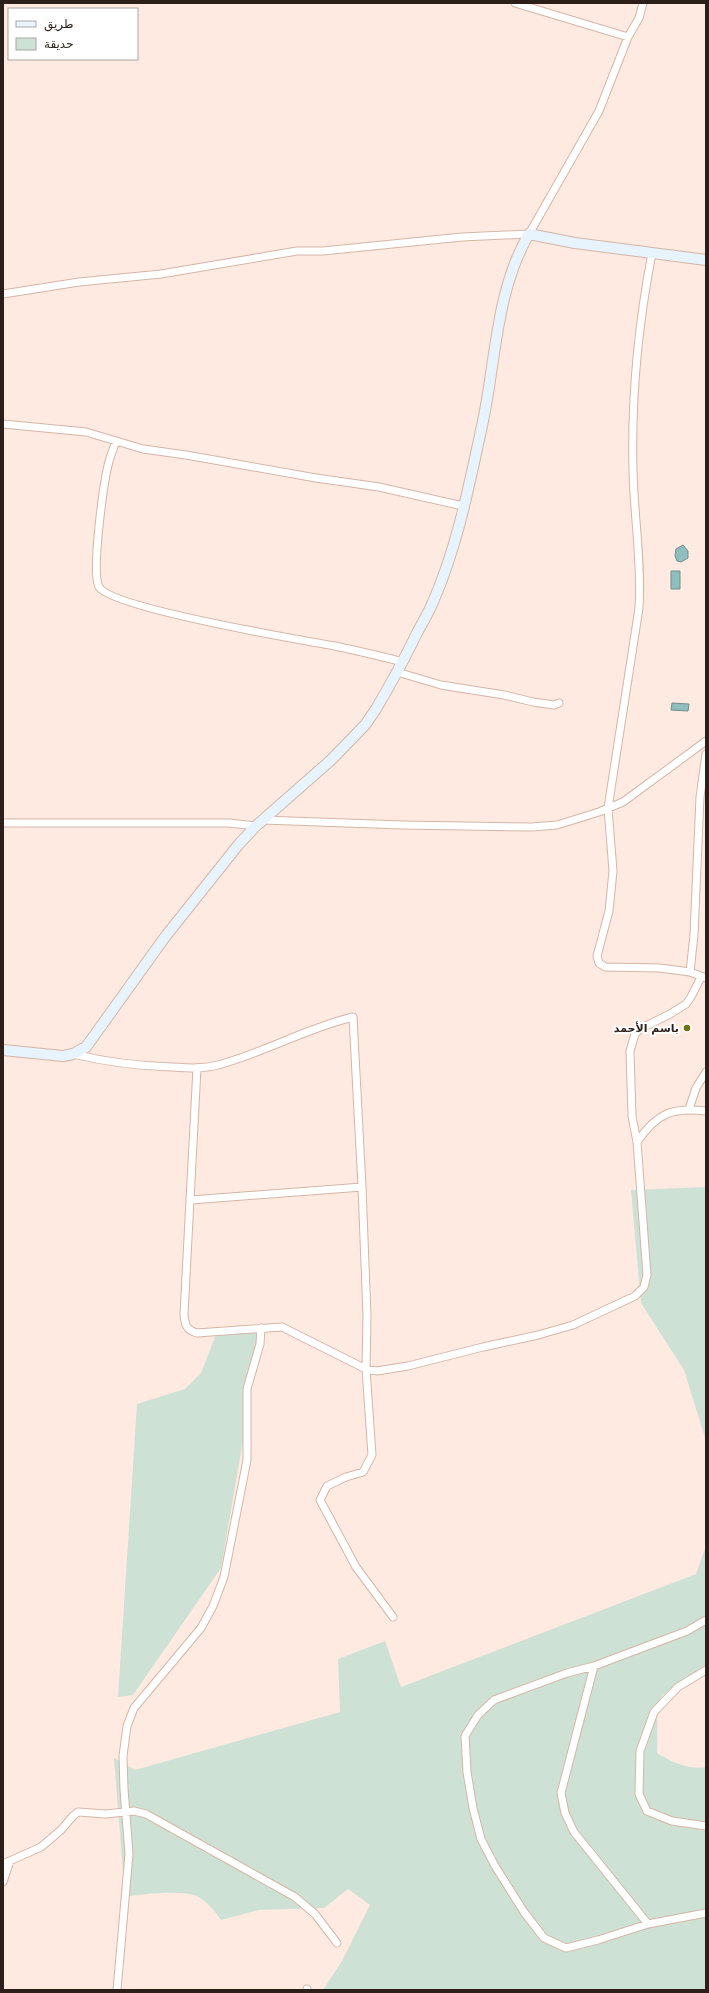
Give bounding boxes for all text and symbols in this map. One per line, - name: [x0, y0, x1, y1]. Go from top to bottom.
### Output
- legend: [8, 8, 138, 60]
- text: طريق: [44, 17, 74, 32]
- text: حديقة: [44, 37, 74, 51]
- place label: باسم الأحمد: [614, 1021, 679, 1035]
- marker: باسم الأحمد: [682, 1023, 692, 1033]

